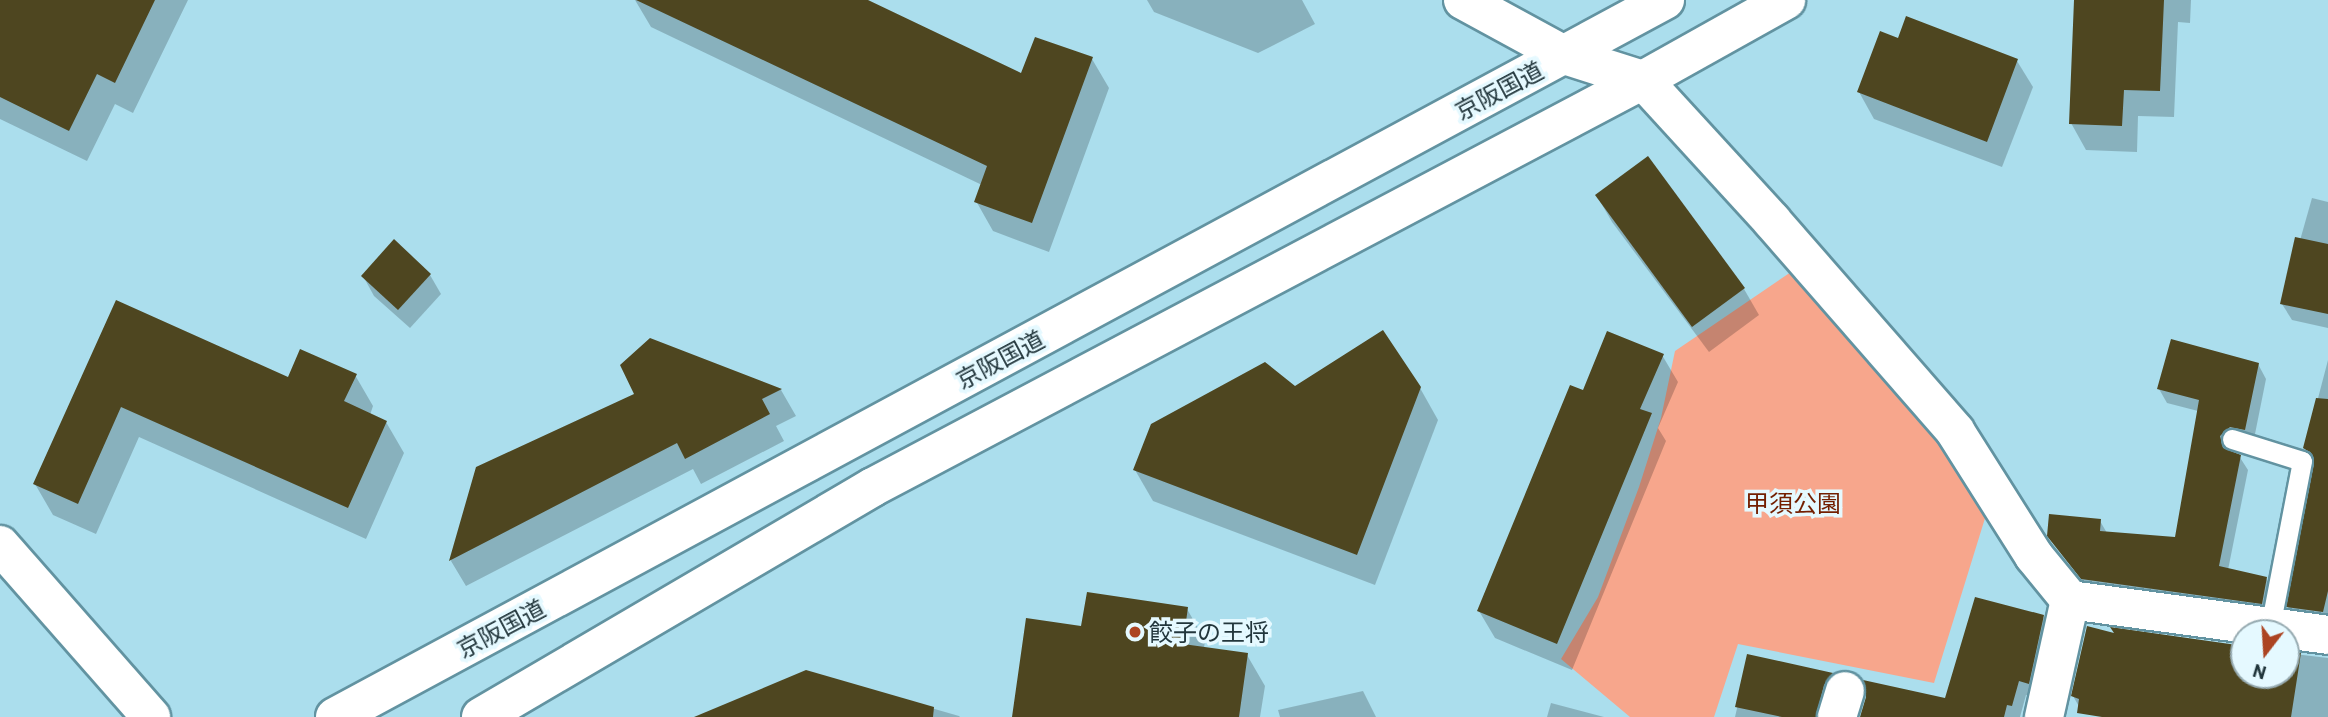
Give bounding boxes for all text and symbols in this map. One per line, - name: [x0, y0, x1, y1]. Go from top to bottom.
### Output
- street label: 京阪国道: [1450, 55, 1548, 125]
- street label: 京阪国道: [951, 324, 1049, 394]
- park label: 甲須公園: [1745, 489, 1841, 517]
- street label: 京阪国道: [452, 593, 550, 663]
- place label: 餃子の王将: [1149, 618, 1269, 646]
- north arrow: [2230, 619, 2300, 689]
- marker: 餃子の王将: [1127, 624, 1143, 640]
- text: N: [2250, 660, 2269, 685]

